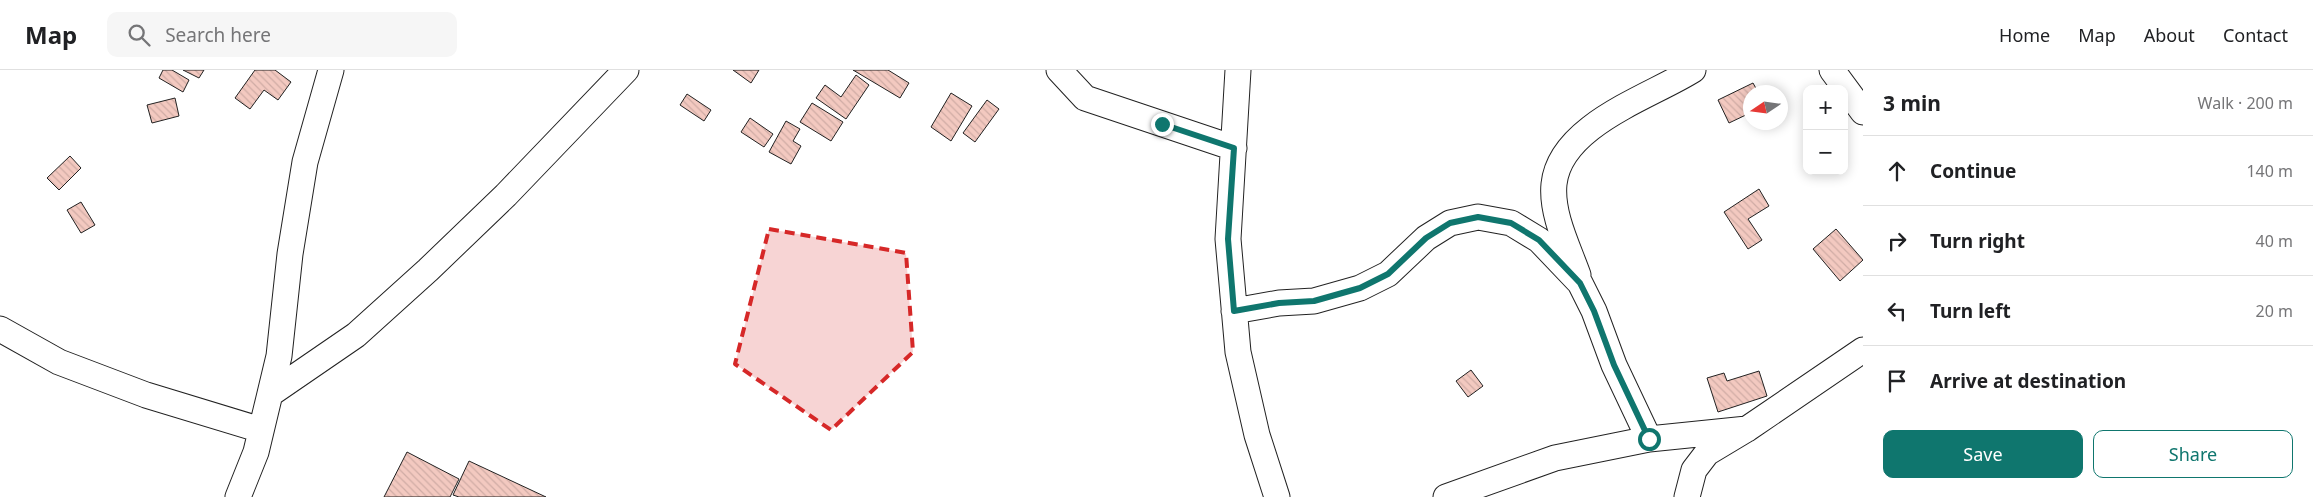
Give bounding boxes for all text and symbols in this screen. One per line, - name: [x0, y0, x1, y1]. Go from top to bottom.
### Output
- search box: [107, 12, 457, 57]
- text: Map: [25, 18, 77, 51]
- icon: search: [125, 21, 153, 49]
- text: Search here: [165, 22, 271, 48]
- text: Home: [1999, 23, 2050, 47]
- text: Map: [2078, 23, 2116, 47]
- text: About: [2144, 23, 2195, 47]
- text: Contact: [2223, 23, 2288, 47]
- north arrow: [1743, 85, 1788, 130]
- map controls: [1803, 85, 1848, 175]
- button: +: [1803, 85, 1848, 130]
- text: 3 min: [1883, 89, 1941, 117]
- text: Walk · 200 m: [2198, 92, 2293, 114]
- route end: [1151, 113, 1174, 136]
- button: −: [1803, 130, 1848, 175]
- icon: ahead: [1883, 157, 1911, 185]
- text: Continue: [1930, 158, 2016, 184]
- text: 140 m: [2246, 160, 2293, 182]
- icon: right: [1883, 227, 1911, 255]
- text: Turn right: [1930, 228, 2025, 254]
- text: 40 m: [2256, 230, 2293, 252]
- icon: left: [1883, 297, 1911, 325]
- text: Turn left: [1930, 298, 2011, 324]
- text: 20 m: [2256, 300, 2293, 322]
- icon: arrive: [1883, 367, 1911, 395]
- text: Arrive at destination: [1930, 368, 2126, 394]
- route start: [1638, 428, 1661, 451]
- button: Save: [1883, 430, 2083, 478]
- button: Share: [2093, 430, 2293, 478]

